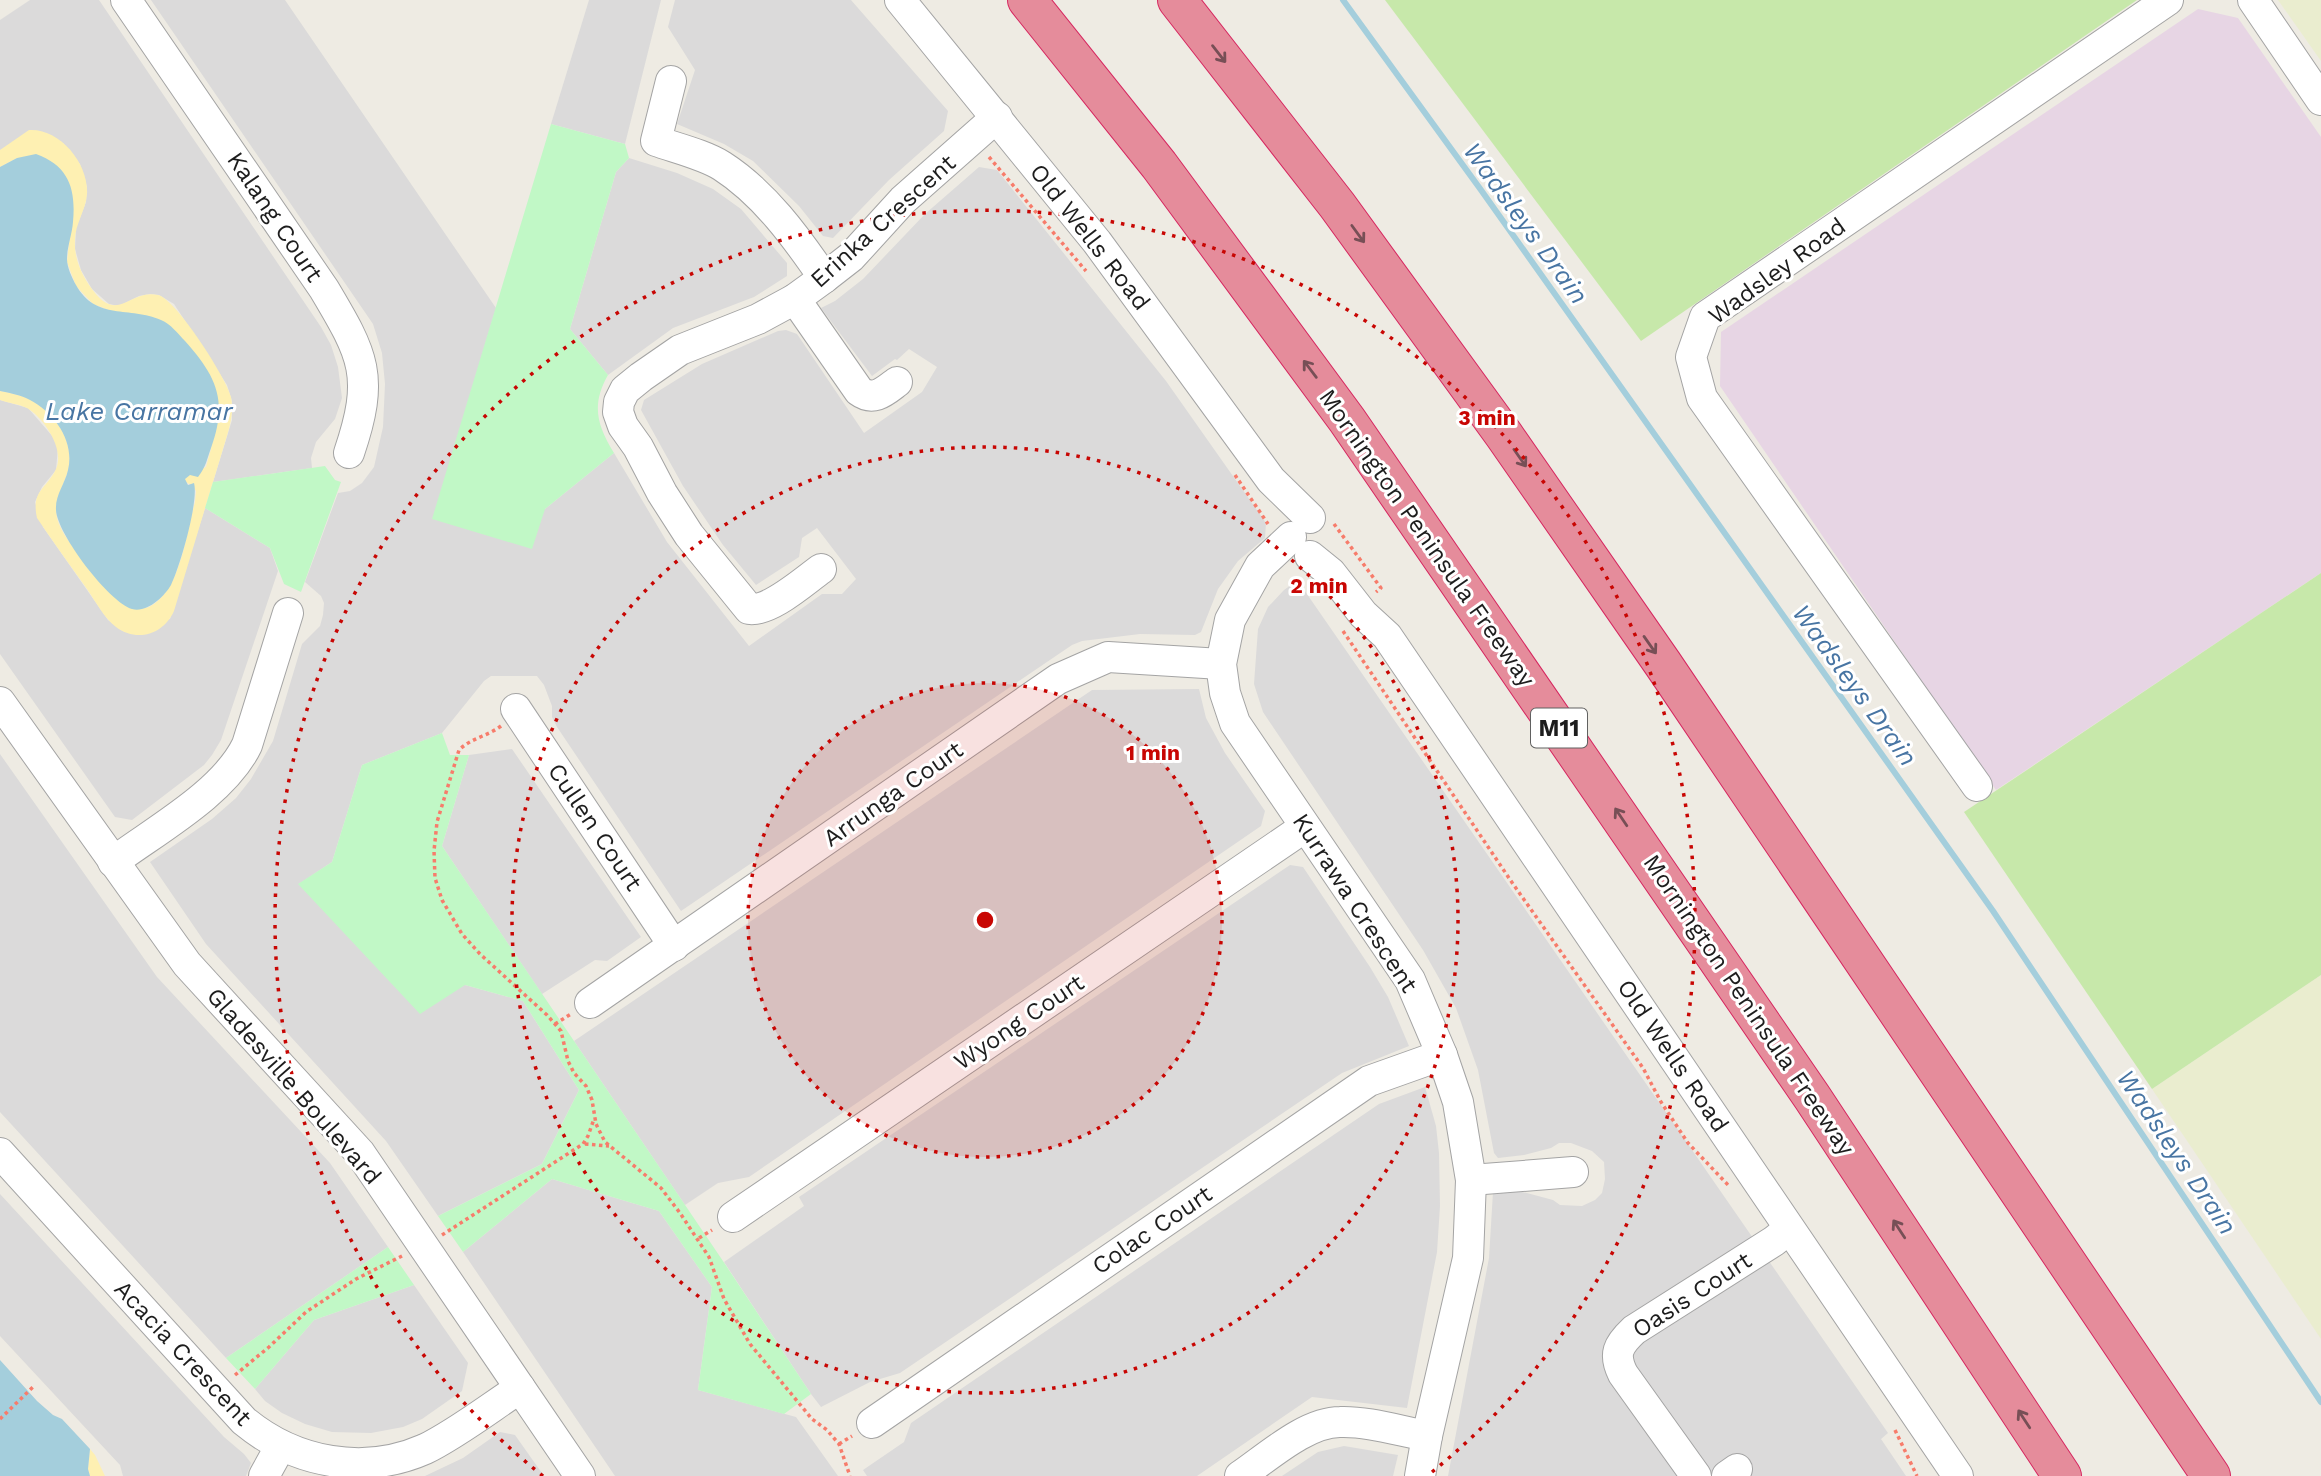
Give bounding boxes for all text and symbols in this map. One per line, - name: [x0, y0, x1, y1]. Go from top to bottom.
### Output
- one-way arrow: [1211, 44, 1227, 62]
- water label: Wadsleys Drain: [1457, 136, 1595, 310]
- street label: Kalang Court: [221, 147, 329, 287]
- street label: Erinka Crescent: [805, 149, 961, 293]
- street label: Old Wells Road: [1024, 158, 1156, 316]
- street label: Wadsley Road: [1703, 212, 1851, 330]
- one-way arrow: [1351, 224, 1365, 243]
- one-way arrow: [1302, 360, 1317, 379]
- street label: Mornington Peninsula Freeway: [1313, 384, 1541, 693]
- water label: Lake Carramar: [45, 396, 234, 426]
- text: 3 min: [1458, 405, 1516, 430]
- one-way arrow: [1513, 448, 1527, 467]
- text: 2 min: [1290, 573, 1348, 598]
- water label: Wadsleys Drain: [1786, 598, 1924, 772]
- one-way arrow: [1643, 635, 1657, 654]
- road number: M11: [1531, 708, 1587, 748]
- street label: Arrunga Court: [818, 736, 968, 852]
- text: 1 min: [1126, 740, 1180, 765]
- street label: Cullen Court: [542, 758, 648, 896]
- street label: Kurrawa Crescent: [1287, 808, 1423, 998]
- one-way arrow: [1614, 808, 1628, 827]
- street label: Mornington Peninsula Freeway: [1638, 849, 1861, 1161]
- centre of rings: [973, 908, 997, 932]
- street label: Wyong Court: [949, 968, 1089, 1076]
- street label: Old Wells Road: [1612, 974, 1734, 1138]
- street label: Gladesville Boulevard: [201, 982, 387, 1190]
- water label: Wadsleys Drain: [2111, 1064, 2243, 1240]
- street label: Colac Court: [1087, 1180, 1217, 1280]
- one-way arrow: [1892, 1220, 1907, 1239]
- street label: Oasis Court: [1627, 1246, 1757, 1344]
- street label: Acacia Crescent: [109, 1275, 257, 1431]
- one-way arrow: [2017, 1410, 2032, 1429]

